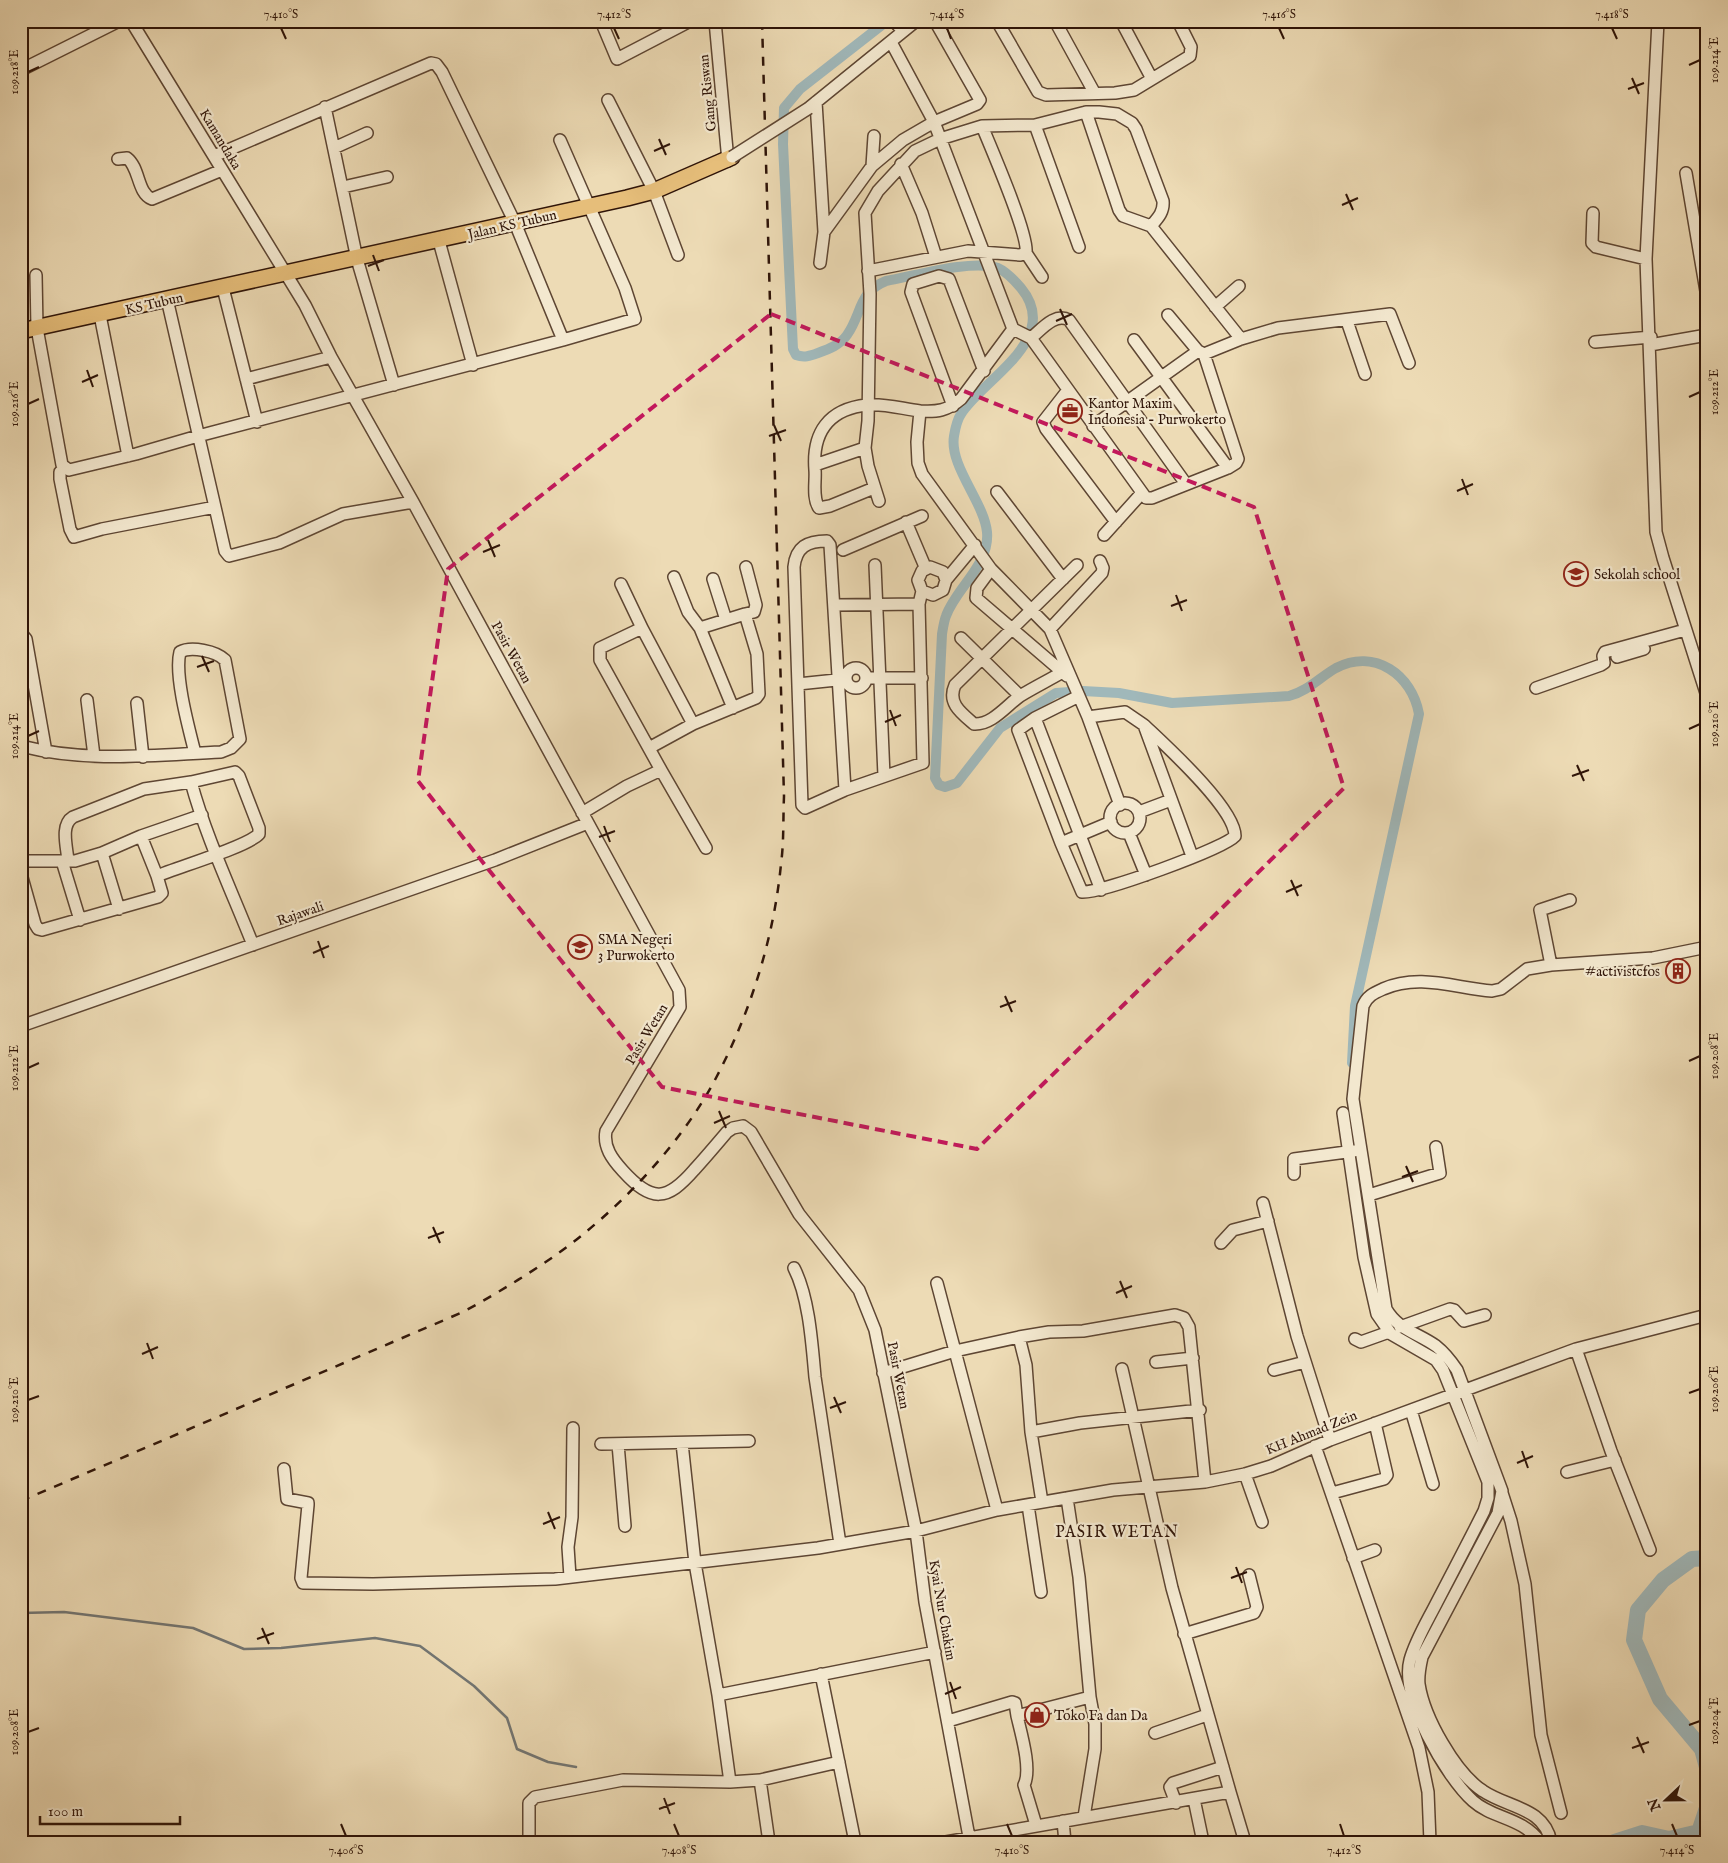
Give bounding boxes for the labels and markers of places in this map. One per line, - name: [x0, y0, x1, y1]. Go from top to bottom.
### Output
- place label: Kantor Maxim Indonesia - Purwokerto: [1088, 395, 1226, 429]
- office icon: Kantor Maxim Indonesia - Purwokerto: [1057, 398, 1083, 424]
- school or university icon: Sekolah school: [1563, 561, 1589, 587]
- place label: Sekolah school: [1594, 566, 1680, 584]
- place label: SMA Negeri 3 Purwokerto: [598, 931, 675, 965]
- school or university icon: SMA Negeri 3 Purwokerto: [567, 934, 593, 960]
- building icon: #activistcfos: [1665, 958, 1691, 984]
- place label: #activistcfos: [1585, 963, 1660, 981]
- shop icon: Toko Fa dan Da: [1024, 1702, 1050, 1728]
- place label: Toko Fa dan Da: [1054, 1707, 1148, 1725]

